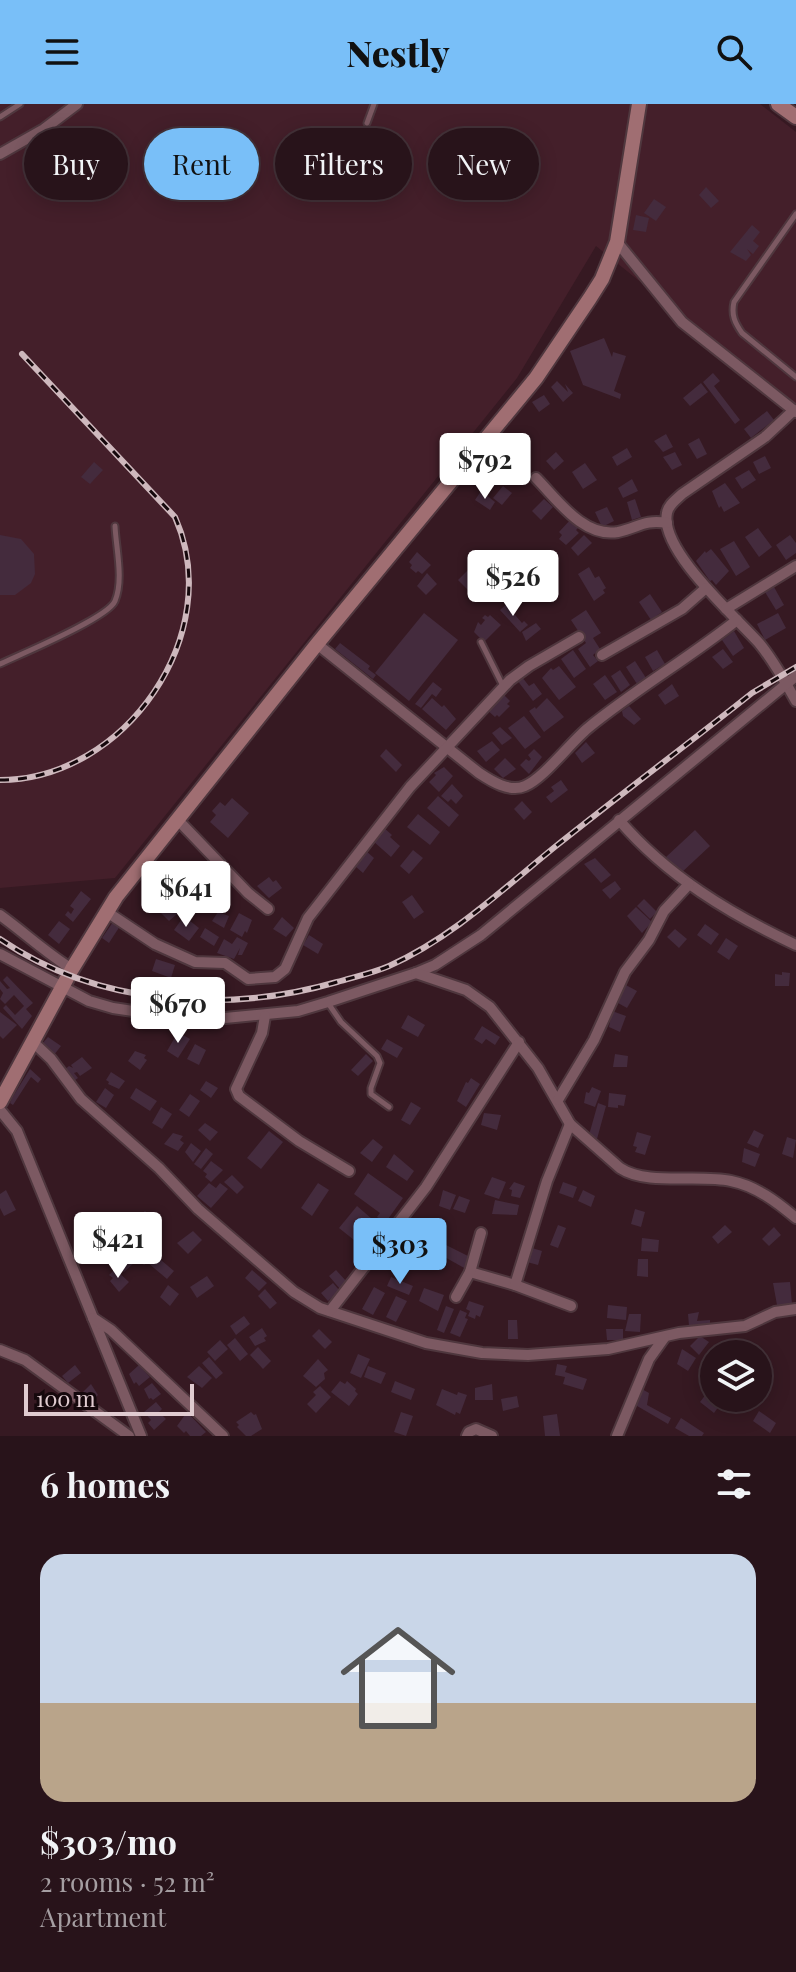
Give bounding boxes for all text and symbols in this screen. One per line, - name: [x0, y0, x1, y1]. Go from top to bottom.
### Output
- text: Nestly: [346, 28, 450, 76]
- icon: menu: [40, 30, 84, 74]
- icon: search: [712, 30, 756, 74]
- chip: Buy: [24, 128, 128, 200]
- chip: Rent: [144, 128, 259, 200]
- chip: Filters: [275, 128, 412, 200]
- chip: New: [428, 128, 539, 200]
- pin: $792: [438, 433, 532, 501]
- text: $792: [458, 441, 512, 476]
- pin: $526: [466, 550, 560, 618]
- text: $526: [485, 558, 541, 593]
- pin: $641: [139, 861, 233, 929]
- text: $641: [159, 869, 213, 904]
- pin: $670: [131, 977, 225, 1045]
- text: $670: [149, 985, 207, 1020]
- pin: $421: [71, 1212, 165, 1280]
- pin: $303: [353, 1218, 447, 1286]
- text: $421: [92, 1220, 144, 1255]
- text: $303: [372, 1226, 428, 1261]
- map controls: [700, 1340, 772, 1412]
- button: layers: [700, 1340, 772, 1412]
- scale bar: [24, 1380, 194, 1416]
- text: 100 m: [36, 1383, 96, 1413]
- text: 6 homes: [40, 1461, 170, 1507]
- icon: filters: [712, 1462, 756, 1506]
- icon: home: [326, 1606, 470, 1750]
- text: $303/mo: [40, 1818, 177, 1864]
- text: 2 rooms · 52 m²: [40, 1864, 215, 1899]
- text: Apartment: [40, 1899, 166, 1934]

